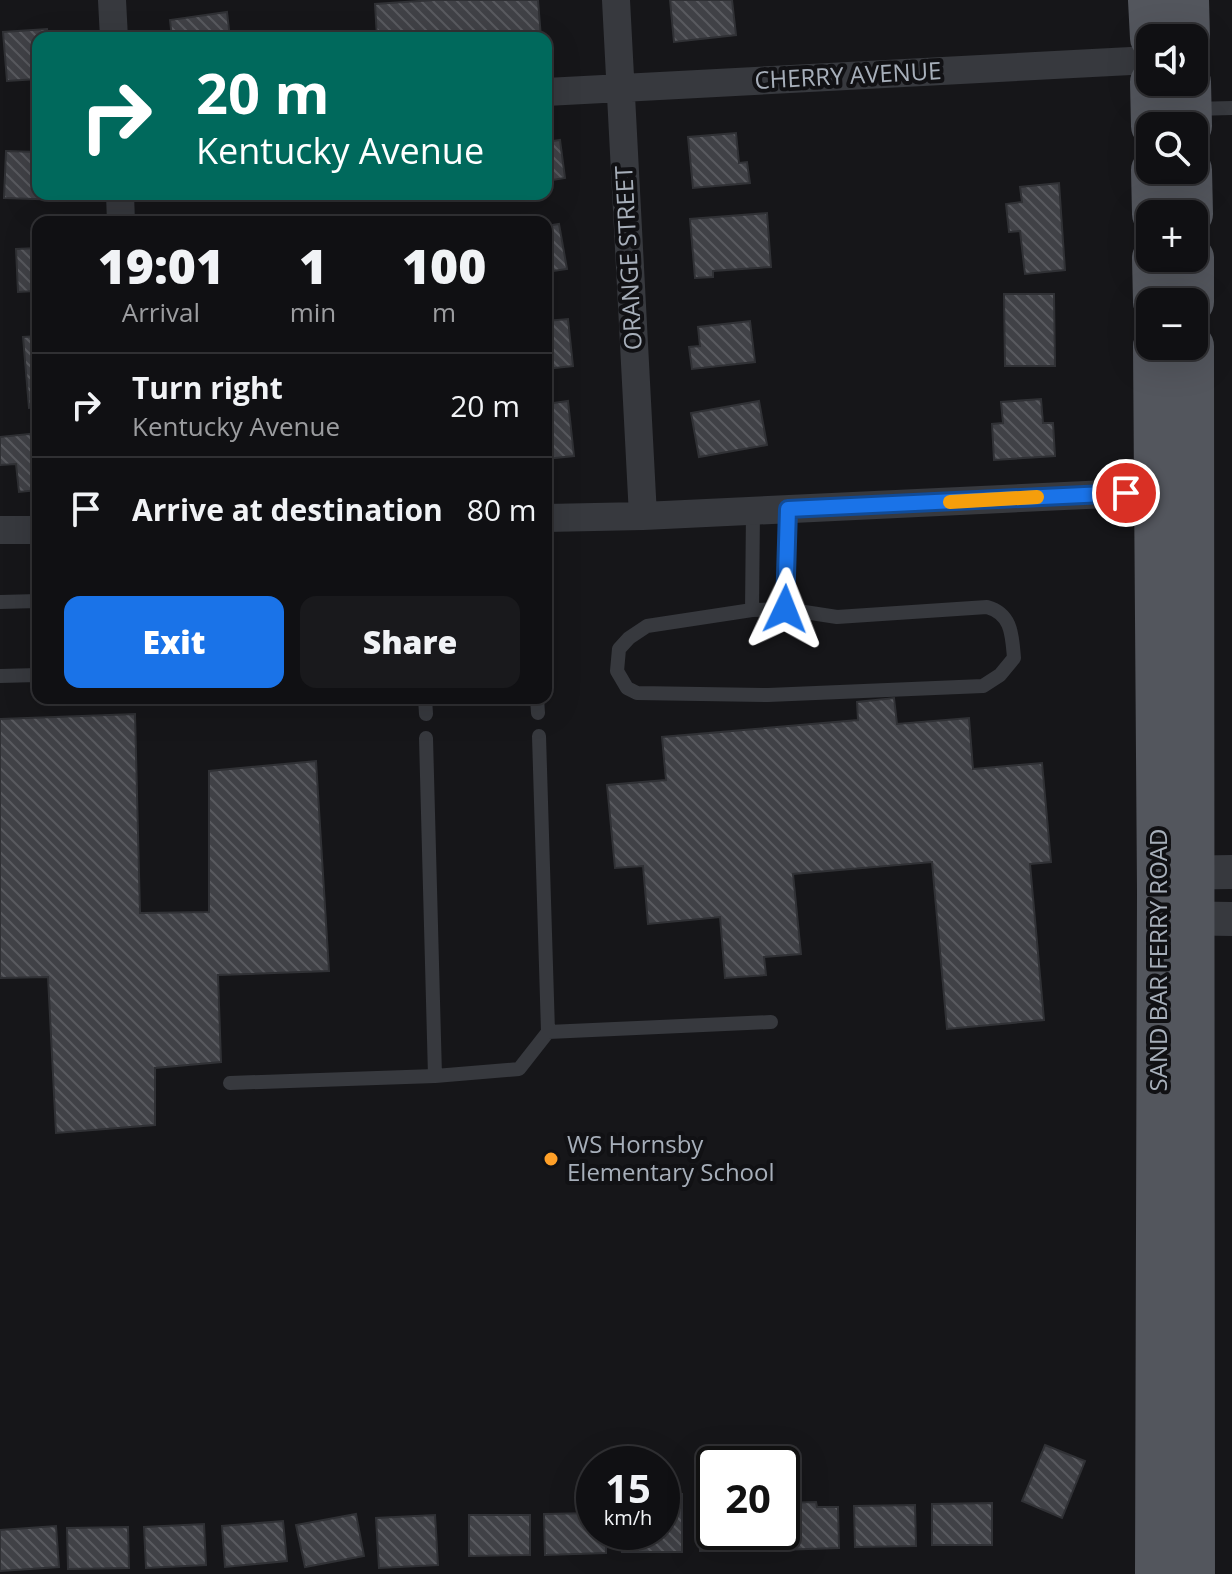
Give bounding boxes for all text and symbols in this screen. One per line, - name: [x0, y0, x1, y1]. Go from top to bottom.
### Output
- map controls: [1136, 24, 1208, 360]
- button: sound: [1136, 24, 1208, 96]
- street label: CHERRY AVENUE: [754, 53, 942, 96]
- text: 20 m: [196, 54, 330, 130]
- icon: right: [64, 64, 168, 168]
- button: search: [1136, 112, 1208, 184]
- text: Kentucky Avenue: [196, 126, 484, 175]
- street label: ORANGE STREET: [606, 165, 649, 351]
- button: +: [1136, 200, 1208, 272]
- text: 19:01: [98, 233, 224, 298]
- text: 1: [299, 233, 327, 298]
- text: 100: [402, 233, 486, 298]
- button: −: [1136, 288, 1208, 360]
- text: Arrival: [122, 294, 200, 330]
- text: min: [290, 294, 336, 330]
- text: m: [432, 294, 456, 330]
- text: Turn right: [132, 367, 283, 408]
- icon: right: [64, 383, 108, 427]
- text: 20 m: [450, 385, 520, 426]
- text: Kentucky Avenue: [132, 408, 340, 444]
- pin: [1092, 459, 1160, 527]
- icon: arrive: [1104, 471, 1148, 515]
- icon: arrive: [64, 487, 108, 531]
- text: Arrive at destination: [132, 489, 443, 530]
- text: 80 m: [467, 489, 537, 530]
- position arrow: [743, 567, 827, 651]
- button: Exit: [64, 596, 284, 688]
- button: Share: [300, 596, 520, 688]
- street label: SAND BAR FERRY ROAD: [1141, 829, 1174, 1091]
- place label: WS Hornsby Elementary School: [567, 1127, 775, 1188]
- marker: WS Hornsby Elementary School: [542, 1150, 560, 1168]
- speed limit sign: 20: [696, 1446, 800, 1550]
- text: 15: [605, 1460, 651, 1515]
- text: km/h: [604, 1504, 652, 1531]

